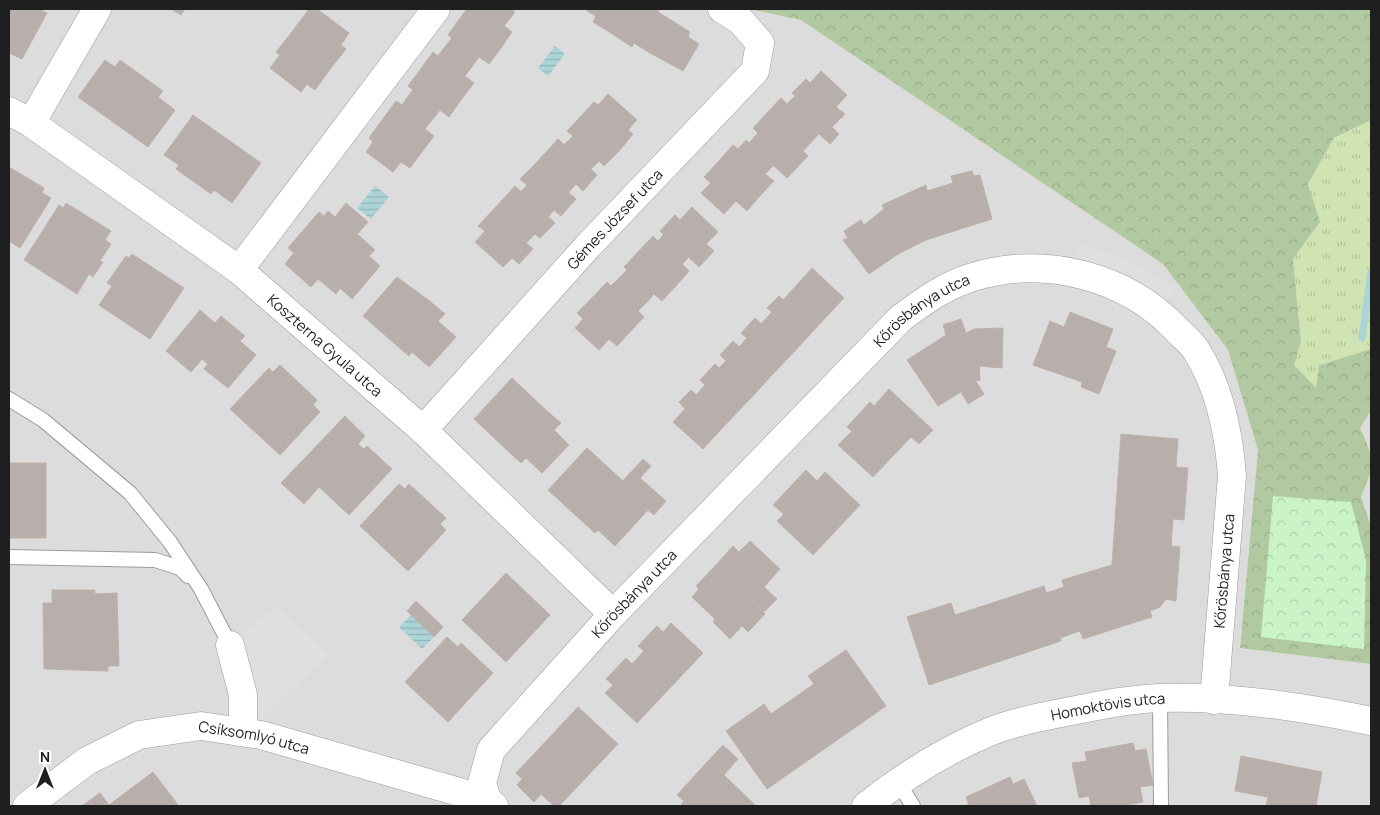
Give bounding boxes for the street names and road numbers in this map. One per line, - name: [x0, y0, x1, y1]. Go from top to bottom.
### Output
- street label: Gémes József utca: [562, 164, 667, 274]
- street label: Kőrösbánya utca: [868, 268, 972, 351]
- street label: Koszterna Gyula utca: [263, 289, 387, 401]
- street label: Kőrösbánya utca: [1209, 513, 1239, 629]
- street label: Kőrösbánya utca: [586, 544, 681, 642]
- street label: Homoktövis utca: [1049, 687, 1165, 725]
- street label: Csíksomlyó utca: [197, 715, 312, 759]

